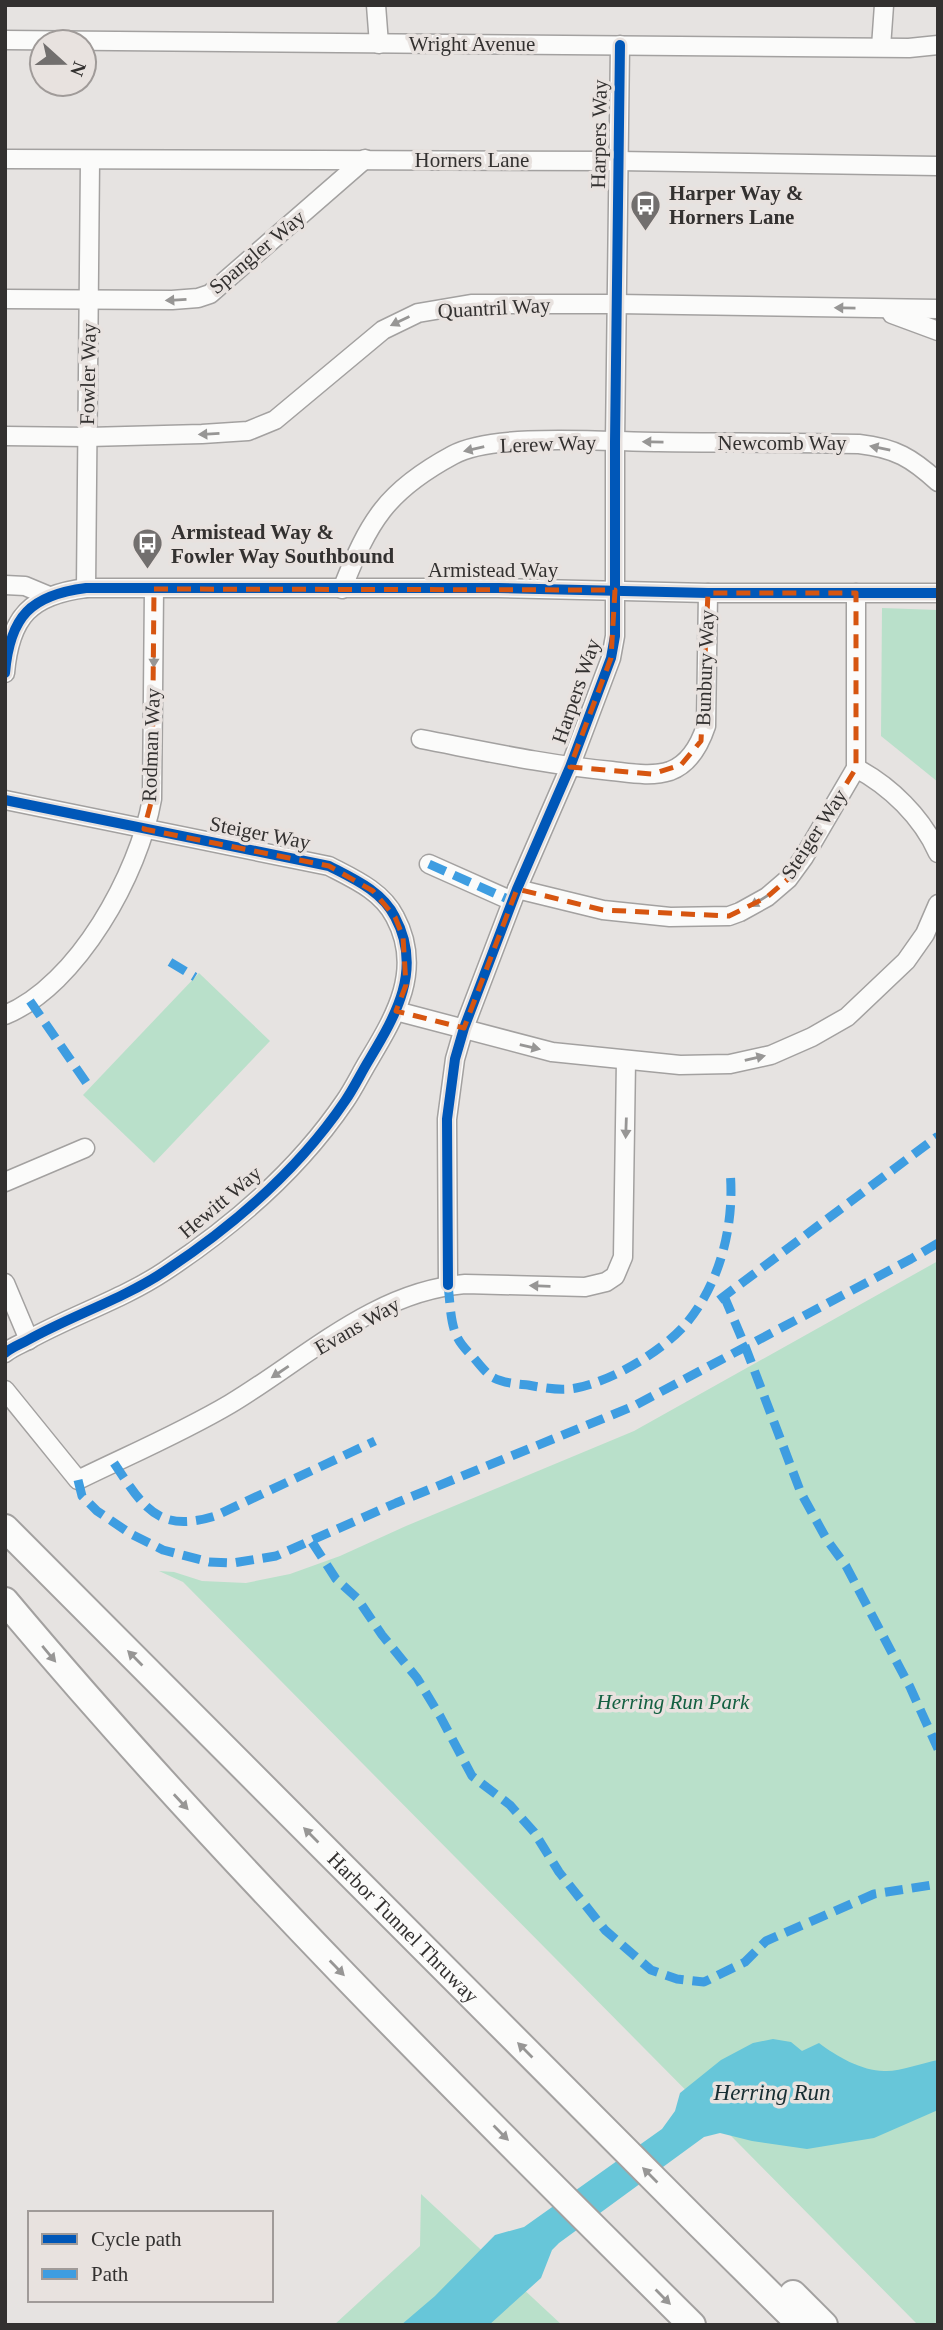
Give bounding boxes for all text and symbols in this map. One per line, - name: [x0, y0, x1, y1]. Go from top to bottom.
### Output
- north arrow: [28, 28, 98, 98]
- street label: Wright Avenue: [409, 32, 535, 56]
- text: N: [66, 59, 91, 79]
- street label: Harpers Way: [586, 79, 612, 189]
- street label: Horners Lane: [415, 148, 529, 172]
- place label: Harper Way & Horners Lane: [669, 181, 804, 229]
- bus stop icon: Harper Way & Horners Lane: [629, 188, 663, 232]
- street label: Spangler Way: [204, 205, 310, 299]
- street label: Quantril Way: [437, 293, 551, 323]
- one-way arrow: [165, 294, 187, 305]
- one-way arrow: [834, 303, 856, 314]
- one-way arrow: [390, 316, 410, 327]
- street label: Fowler Way: [75, 322, 101, 425]
- one-way arrow: [198, 429, 220, 440]
- street label: Lerew Way: [499, 430, 597, 458]
- street label: Newcomb Way: [717, 431, 847, 455]
- one-way arrow: [642, 436, 664, 448]
- one-way arrow: [869, 442, 891, 453]
- one-way arrow: [463, 444, 485, 455]
- place label: Armistead Way & Fowler Way Southbound: [171, 520, 395, 568]
- bus stop icon: Armistead Way & Fowler Way Southbound: [131, 527, 165, 571]
- street label: Armistead Way: [428, 558, 559, 582]
- street label: Bunbury Way: [691, 609, 719, 727]
- street label: Harpers Way: [547, 635, 605, 747]
- one-way arrow: [148, 646, 159, 668]
- street label: Rodman Way: [137, 687, 165, 802]
- street label: Steiger Way: [776, 784, 852, 883]
- street label: Steiger Way: [207, 811, 313, 855]
- one-way arrow: [750, 894, 769, 907]
- one-way arrow: [519, 1042, 541, 1053]
- one-way arrow: [744, 1052, 766, 1063]
- one-way arrow: [620, 1118, 632, 1140]
- street label: Hewitt Way: [174, 1160, 266, 1243]
- one-way arrow: [528, 1280, 550, 1291]
- street label: Evans Way: [310, 1292, 404, 1360]
- one-way arrow: [271, 1365, 289, 1379]
- one-way arrow: [41, 1645, 56, 1662]
- one-way arrow: [126, 1649, 143, 1666]
- park label: Herring Run Park: [596, 1690, 750, 1714]
- one-way arrow: [172, 1793, 188, 1810]
- one-way arrow: [303, 1827, 319, 1843]
- street label: Harbor Tunnel Thruway: [323, 1847, 484, 2008]
- one-way arrow: [328, 1959, 345, 1976]
- one-way arrow: [517, 2041, 534, 2058]
- water label: Herring Run: [713, 2080, 830, 2105]
- one-way arrow: [492, 2124, 509, 2141]
- one-way arrow: [641, 2166, 658, 2183]
- legend: [28, 2211, 273, 2302]
- text: Cycle path: [91, 2227, 182, 2251]
- text: Path: [91, 2262, 129, 2286]
- one-way arrow: [654, 2288, 671, 2304]

